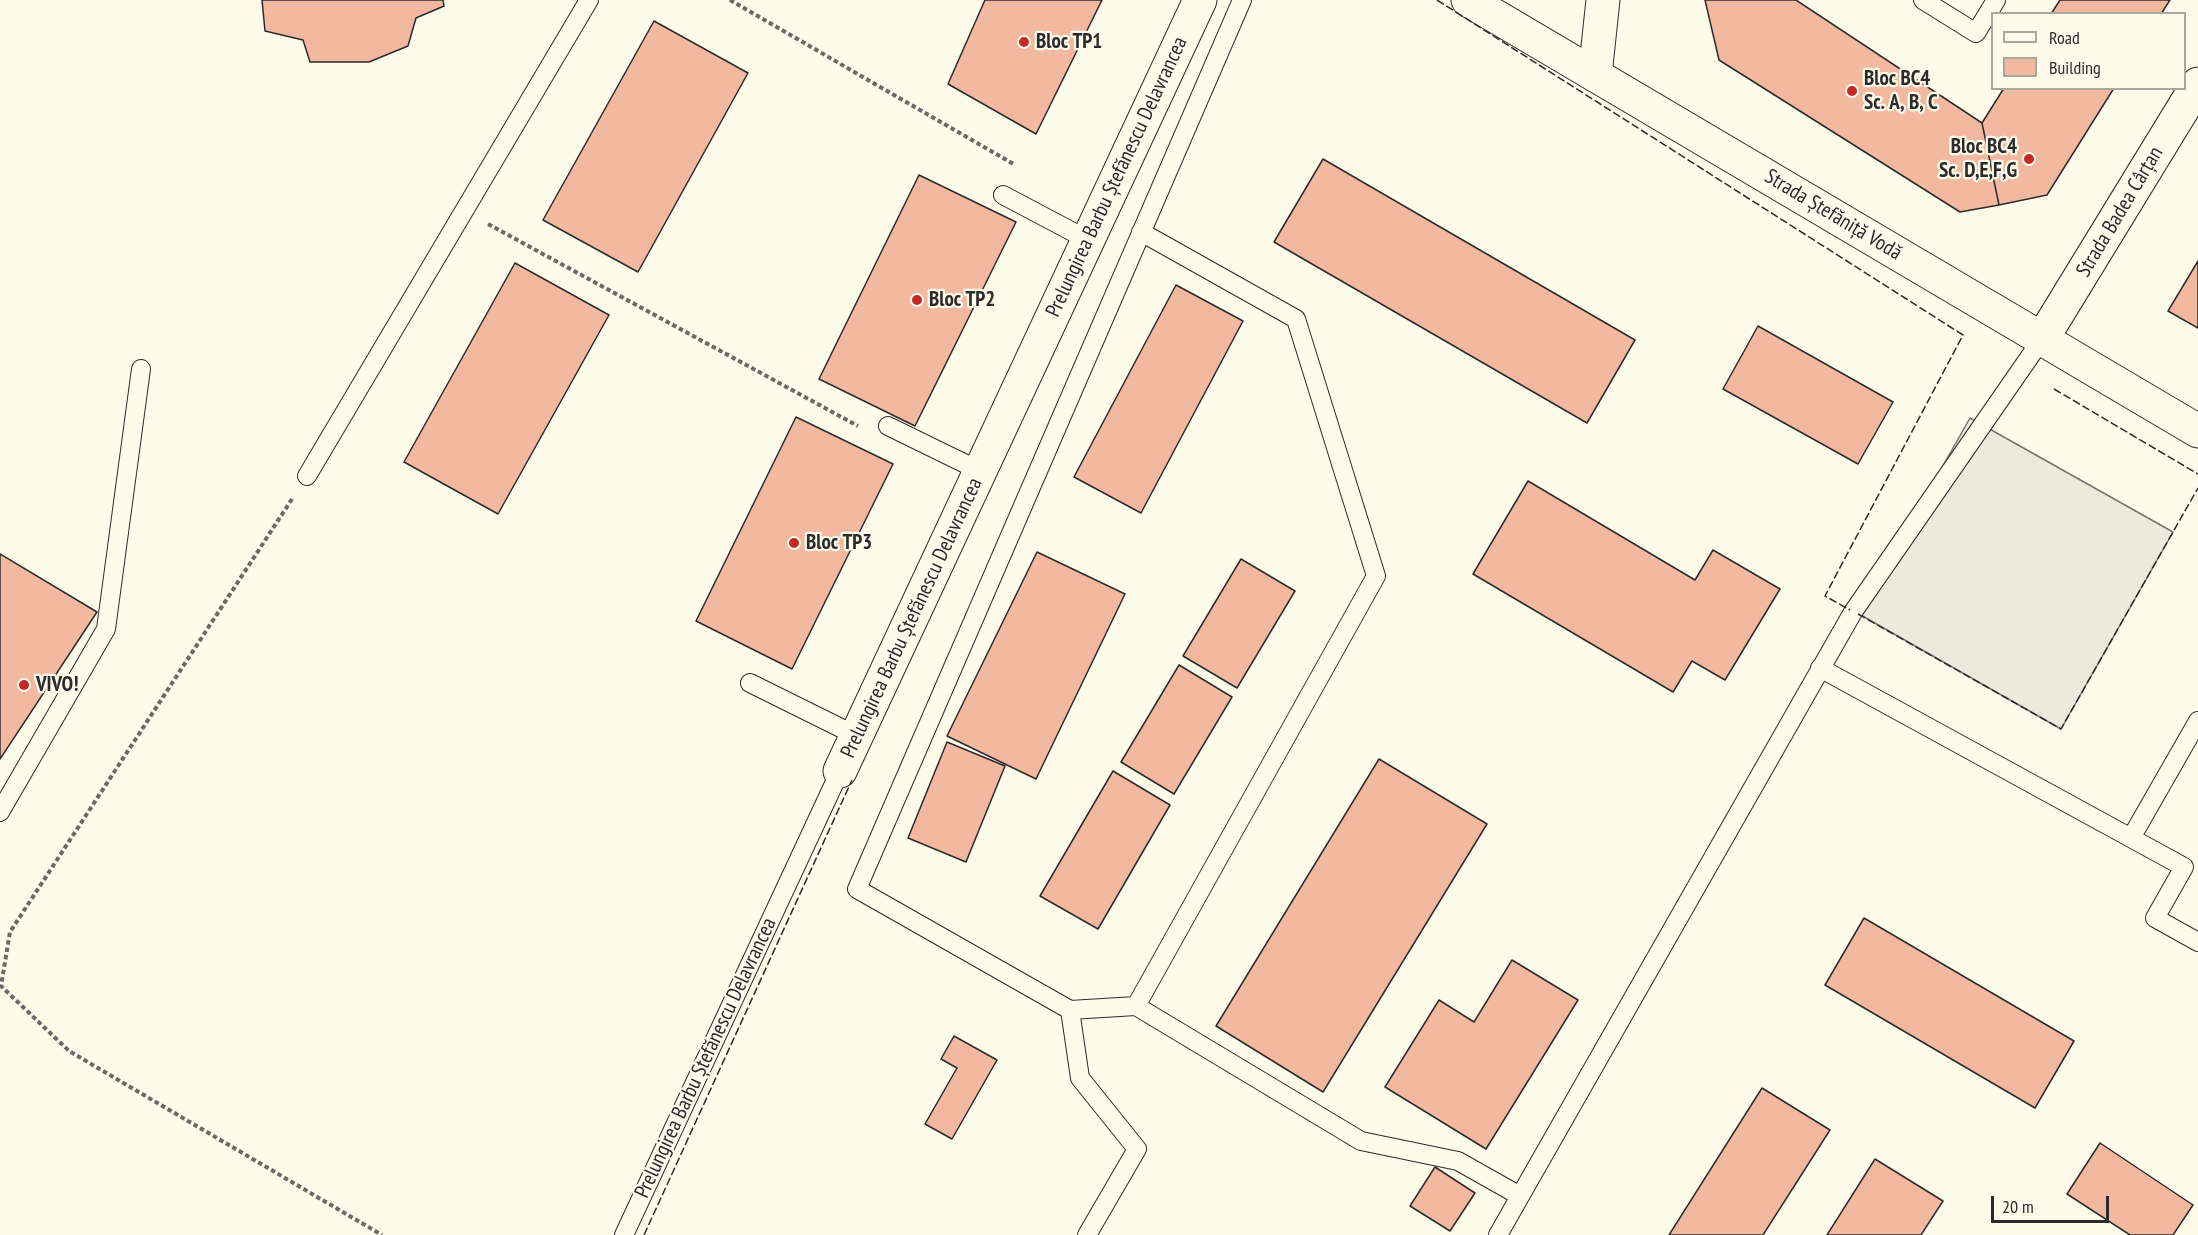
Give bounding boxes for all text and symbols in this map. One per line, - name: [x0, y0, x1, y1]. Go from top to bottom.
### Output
- legend: [1991, 12, 2186, 90]
- text: Road: [2049, 26, 2080, 49]
- place label: Bloc TP1: [1036, 29, 1102, 55]
- street label: Prelungirea Barbu Ștefănescu Delavrancea: [1041, 33, 1193, 321]
- marker: Bloc TP1: [1017, 35, 1031, 49]
- text: Building: [2049, 56, 2101, 79]
- place label: Bloc BC4 Sc. A, B, C: [1864, 66, 1938, 116]
- marker: Bloc BC4 Sc. A, B, C: [1845, 84, 1859, 98]
- place label: Bloc BC4 Sc. D,E,F,G: [1939, 134, 2017, 184]
- street label: Strada Badea Cârțan: [2071, 142, 2169, 282]
- marker: Bloc BC4 Sc. D,E,F,G: [2022, 152, 2036, 166]
- street label: Strada Ștefăniță Vodă: [1760, 164, 1906, 266]
- place label: Bloc TP2: [929, 287, 995, 313]
- marker: Bloc TP2: [910, 293, 924, 307]
- street label: Prelungirea Barbu Ștefănescu Delavrancea: [836, 474, 988, 762]
- place label: Bloc TP3: [806, 530, 872, 556]
- marker: Bloc TP3: [787, 536, 801, 550]
- place label: VIVO!: [36, 672, 79, 698]
- marker: VIVO!: [17, 678, 31, 692]
- street label: Prelungirea Barbu Ștefănescu Delavrancea: [630, 914, 782, 1202]
- scale bar: [1994, 1184, 2112, 1222]
- text: 20 m: [2002, 1195, 2034, 1218]

